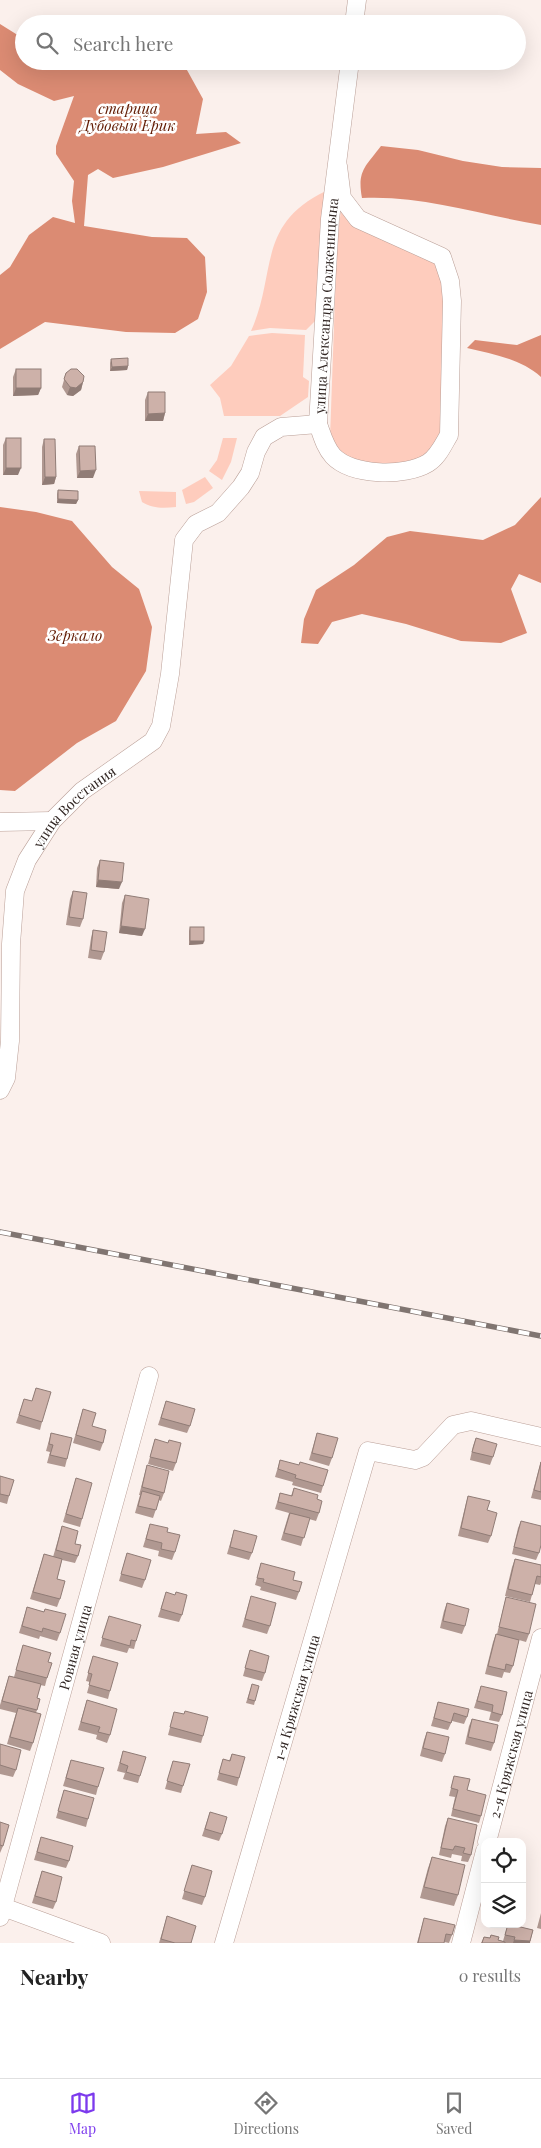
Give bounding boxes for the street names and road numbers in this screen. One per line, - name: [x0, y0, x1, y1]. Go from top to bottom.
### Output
- street label: улица Александра Солженицына: [309, 197, 342, 415]
- street label: улица Восстания: [27, 761, 120, 852]
- street label: Ровная улица: [54, 1602, 95, 1692]
- street label: 1-я Кряжская улица: [269, 1632, 323, 1762]
- street label: 2-я Кряжская улица: [484, 1688, 536, 1820]

